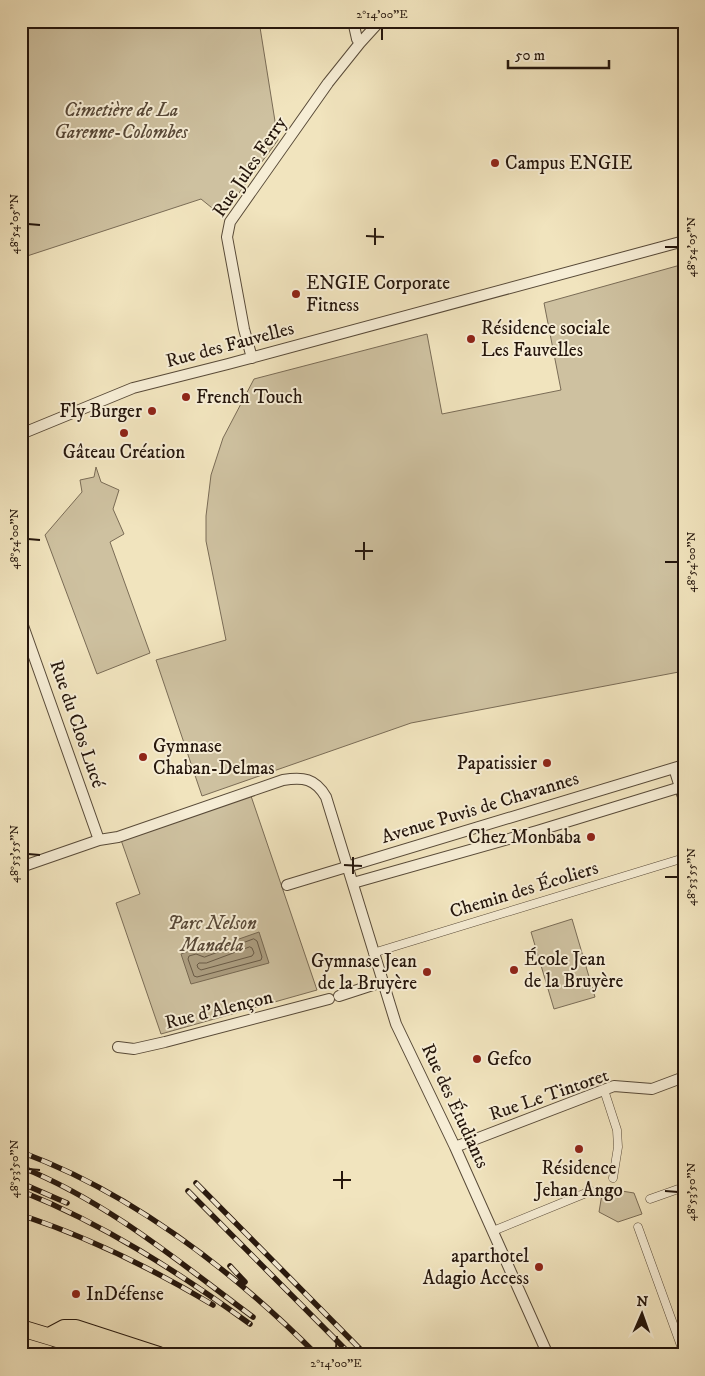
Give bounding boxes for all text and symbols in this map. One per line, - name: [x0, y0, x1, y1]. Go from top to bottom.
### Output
- text: 2°14'00"E: [356, 7, 408, 22]
- scale bar: [508, 38, 609, 70]
- text: 50 m: [515, 46, 545, 65]
- park label: Cimetière de La Garenne-Colombes: [54, 99, 189, 144]
- street label: Rue Jules Ferry: [208, 112, 293, 222]
- place label: Campus ENGIE: [505, 152, 633, 175]
- marker: Campus ENGIE: [489, 157, 501, 169]
- text: 48°54'05"N: [7, 194, 22, 254]
- text: 48°54'05"N: [684, 217, 699, 277]
- place label: ENGIE Corporate Fitness: [306, 272, 450, 317]
- marker: ENGIE Corporate Fitness: [290, 288, 302, 300]
- street label: Rue des Fauvelles: [163, 317, 297, 373]
- place label: Résidence sociale Les Fauvelles: [481, 317, 610, 362]
- marker: Résidence sociale Les Fauvelles: [465, 333, 477, 345]
- place label: French Touch: [196, 386, 303, 409]
- marker: French Touch: [180, 391, 192, 403]
- place label: Fly Burger: [59, 400, 142, 423]
- marker: Fly Burger: [146, 405, 158, 417]
- marker: Gâteau Création: [118, 427, 130, 439]
- place label: Gâteau Création: [63, 441, 185, 464]
- text: 48°54'00"N: [7, 508, 22, 569]
- text: 48°54'00"N: [684, 531, 699, 592]
- street label: Rue du Clos Lucé: [44, 657, 110, 791]
- place label: Gymnase Chaban-Delmas: [153, 735, 275, 780]
- marker: Gymnase Chaban-Delmas: [137, 751, 149, 763]
- place label: Papatissier: [457, 752, 537, 775]
- marker: Papatissier: [541, 757, 553, 769]
- street label: Avenue Puvis de Chavannes: [379, 767, 581, 849]
- text: 48°53'55"N: [7, 825, 22, 883]
- place label: Chez Monbaba: [468, 826, 581, 849]
- marker: Chez Monbaba: [585, 831, 597, 843]
- text: 48°53'55"N: [684, 848, 699, 906]
- street label: Chemin des Écoliers: [447, 856, 601, 924]
- park label: Parc Nelson Mandela: [167, 912, 257, 957]
- place label: École Jean de la Bruyère: [524, 947, 623, 993]
- place label: Gymnase Jean de la Bruyère: [311, 950, 417, 995]
- marker: École Jean de la Bruyère: [508, 964, 520, 976]
- marker: Gymnase Jean de la Bruyère: [421, 966, 433, 978]
- street label: Rue d'Alençon: [163, 985, 275, 1034]
- street label: Rue des Étudiants: [416, 1040, 495, 1172]
- place label: Gefco: [487, 1048, 532, 1071]
- marker: Gefco: [471, 1053, 483, 1065]
- street label: Rue Le Tintoret: [486, 1064, 612, 1126]
- text: 48°53'50"N: [7, 1140, 22, 1198]
- marker: Résidence Jehan Ango: [573, 1143, 585, 1155]
- place label: Résidence Jehan Ango: [533, 1157, 623, 1202]
- text: 48°53'50"N: [684, 1163, 699, 1221]
- place label: aparthotel Adagio Access: [423, 1245, 529, 1290]
- marker: aparthotel Adagio Access: [533, 1261, 545, 1273]
- place label: InDéfense: [86, 1283, 164, 1306]
- marker: InDéfense: [70, 1288, 82, 1300]
- north arrow: [618, 1288, 668, 1338]
- text: N: [636, 1293, 649, 1311]
- text: 2°14'00"E: [310, 1356, 362, 1371]

